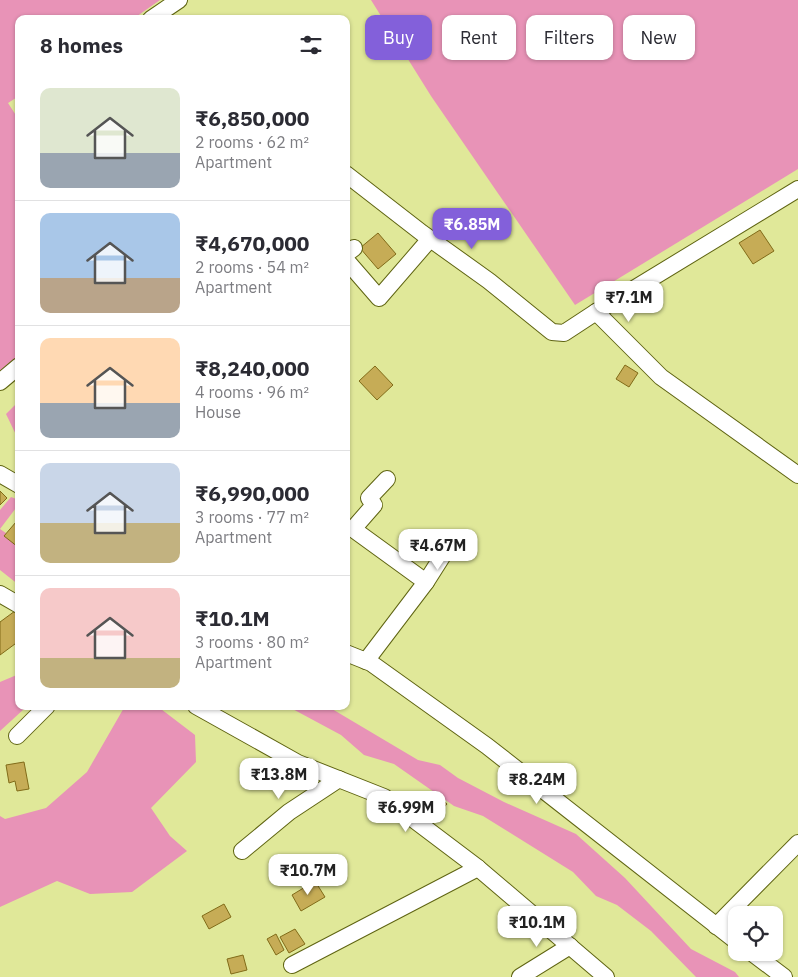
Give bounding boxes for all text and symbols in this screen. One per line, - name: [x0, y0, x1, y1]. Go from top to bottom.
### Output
- chip: Buy: [365, 15, 432, 60]
- chip: Rent: [442, 15, 516, 60]
- chip: Filters: [526, 15, 613, 60]
- chip: New: [623, 15, 695, 60]
- text: 8 homes: [40, 31, 123, 59]
- icon: filters: [297, 31, 325, 59]
- text: ₹6,850,000: [195, 104, 309, 132]
- icon: home: [80, 108, 140, 168]
- text: 2 rooms · 62 m²: [195, 132, 309, 152]
- text: Apartment: [195, 152, 272, 172]
- pin: ₹6.85M: [431, 208, 513, 250]
- text: ₹6.85M: [444, 214, 500, 234]
- text: ₹4,670,000: [195, 229, 309, 257]
- icon: home: [80, 233, 140, 293]
- text: 2 rooms · 54 m²: [195, 257, 309, 277]
- text: Apartment: [195, 277, 272, 297]
- pin: ₹7.1M: [594, 280, 664, 323]
- text: ₹7.1M: [605, 287, 653, 307]
- text: ₹8,240,000: [195, 354, 309, 382]
- icon: home: [80, 358, 140, 418]
- text: 4 rooms · 96 m²: [195, 382, 309, 402]
- text: House: [195, 402, 241, 422]
- text: ₹6,990,000: [195, 479, 309, 507]
- icon: home: [80, 483, 140, 543]
- text: 3 rooms · 77 m²: [195, 507, 309, 527]
- text: Apartment: [195, 527, 272, 547]
- pin: ₹4.67M: [397, 528, 479, 571]
- text: ₹4.67M: [410, 535, 466, 555]
- text: ₹10.1M: [195, 604, 270, 632]
- icon: home: [80, 608, 140, 668]
- text: 3 rooms · 80 m²: [195, 632, 309, 652]
- text: Apartment: [195, 652, 272, 672]
- pin: ₹13.8M: [238, 758, 320, 800]
- pin: ₹8.24M: [496, 762, 578, 805]
- text: ₹13.8M: [251, 764, 307, 784]
- text: ₹8.24M: [509, 769, 565, 789]
- pin: ₹6.99M: [365, 790, 447, 833]
- text: ₹6.99M: [378, 797, 434, 817]
- pin: ₹10.7M: [267, 854, 349, 896]
- text: ₹10.7M: [280, 860, 336, 880]
- pin: ₹10.1M: [496, 906, 578, 948]
- map controls: [728, 906, 783, 961]
- button: locate: [728, 906, 783, 961]
- text: ₹10.1M: [509, 912, 565, 932]

